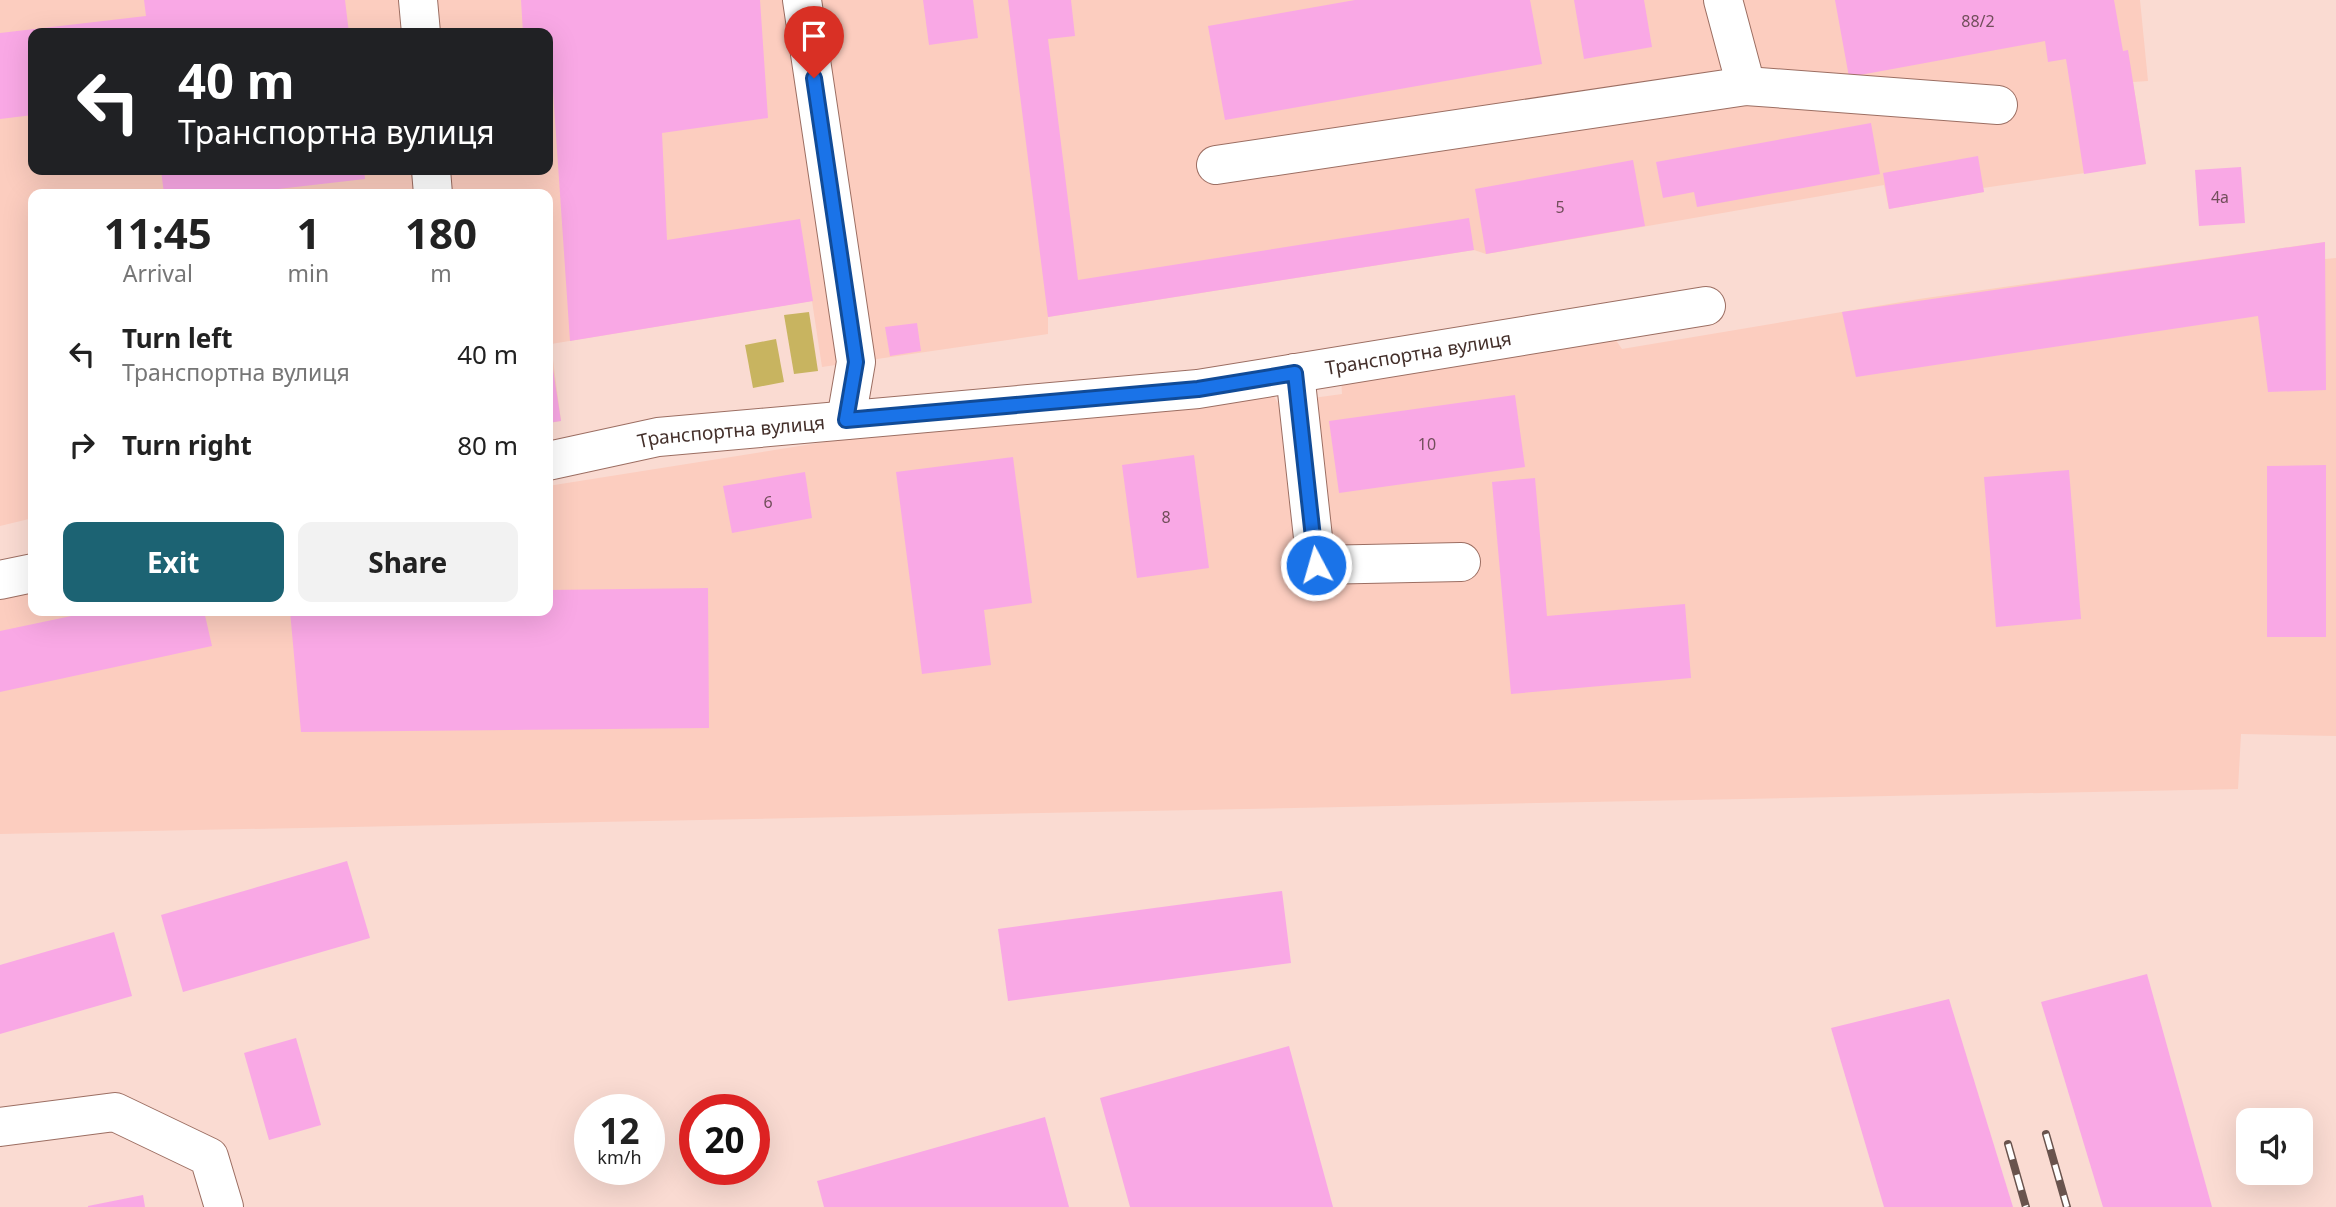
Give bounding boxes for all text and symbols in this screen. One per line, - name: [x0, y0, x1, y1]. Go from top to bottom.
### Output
- pin: [784, 6, 844, 78]
- house number: 88/2: [1961, 10, 1995, 32]
- icon: arrive: [795, 17, 833, 55]
- text: 40 m: [178, 47, 295, 113]
- icon: left: [63, 56, 154, 147]
- text: Транспортна вулиця: [178, 110, 495, 153]
- house number: 4а: [2211, 186, 2229, 208]
- house number: 5: [1555, 196, 1565, 218]
- text: 11:45: [104, 204, 212, 261]
- text: 1: [296, 204, 320, 261]
- text: 180: [405, 204, 477, 261]
- text: Arrival: [123, 257, 193, 289]
- text: min: [288, 257, 329, 289]
- text: m: [430, 257, 452, 289]
- text: Turn left: [122, 320, 233, 356]
- street label: Транспортна вулиця: [1323, 325, 1513, 381]
- icon: left: [63, 335, 101, 373]
- text: 40 m: [457, 336, 518, 372]
- text: Транспортна вулиця: [122, 356, 350, 388]
- street label: Транспортна вулиця: [635, 409, 826, 454]
- icon: right: [63, 426, 101, 464]
- text: Turn right: [122, 427, 252, 463]
- text: 80 m: [457, 427, 518, 463]
- house number: 10: [1418, 433, 1436, 455]
- house number: 6: [763, 491, 773, 513]
- house number: 8: [1161, 506, 1171, 528]
- button: Exit: [63, 522, 284, 602]
- button: Share: [298, 522, 518, 602]
- position arrow: [1279, 528, 1353, 602]
- speed limit sign: 20: [679, 1094, 770, 1185]
- text: 12: [599, 1107, 640, 1154]
- map controls: [2236, 1108, 2313, 1185]
- button: sound: [2236, 1108, 2313, 1185]
- text: km/h: [597, 1145, 642, 1169]

